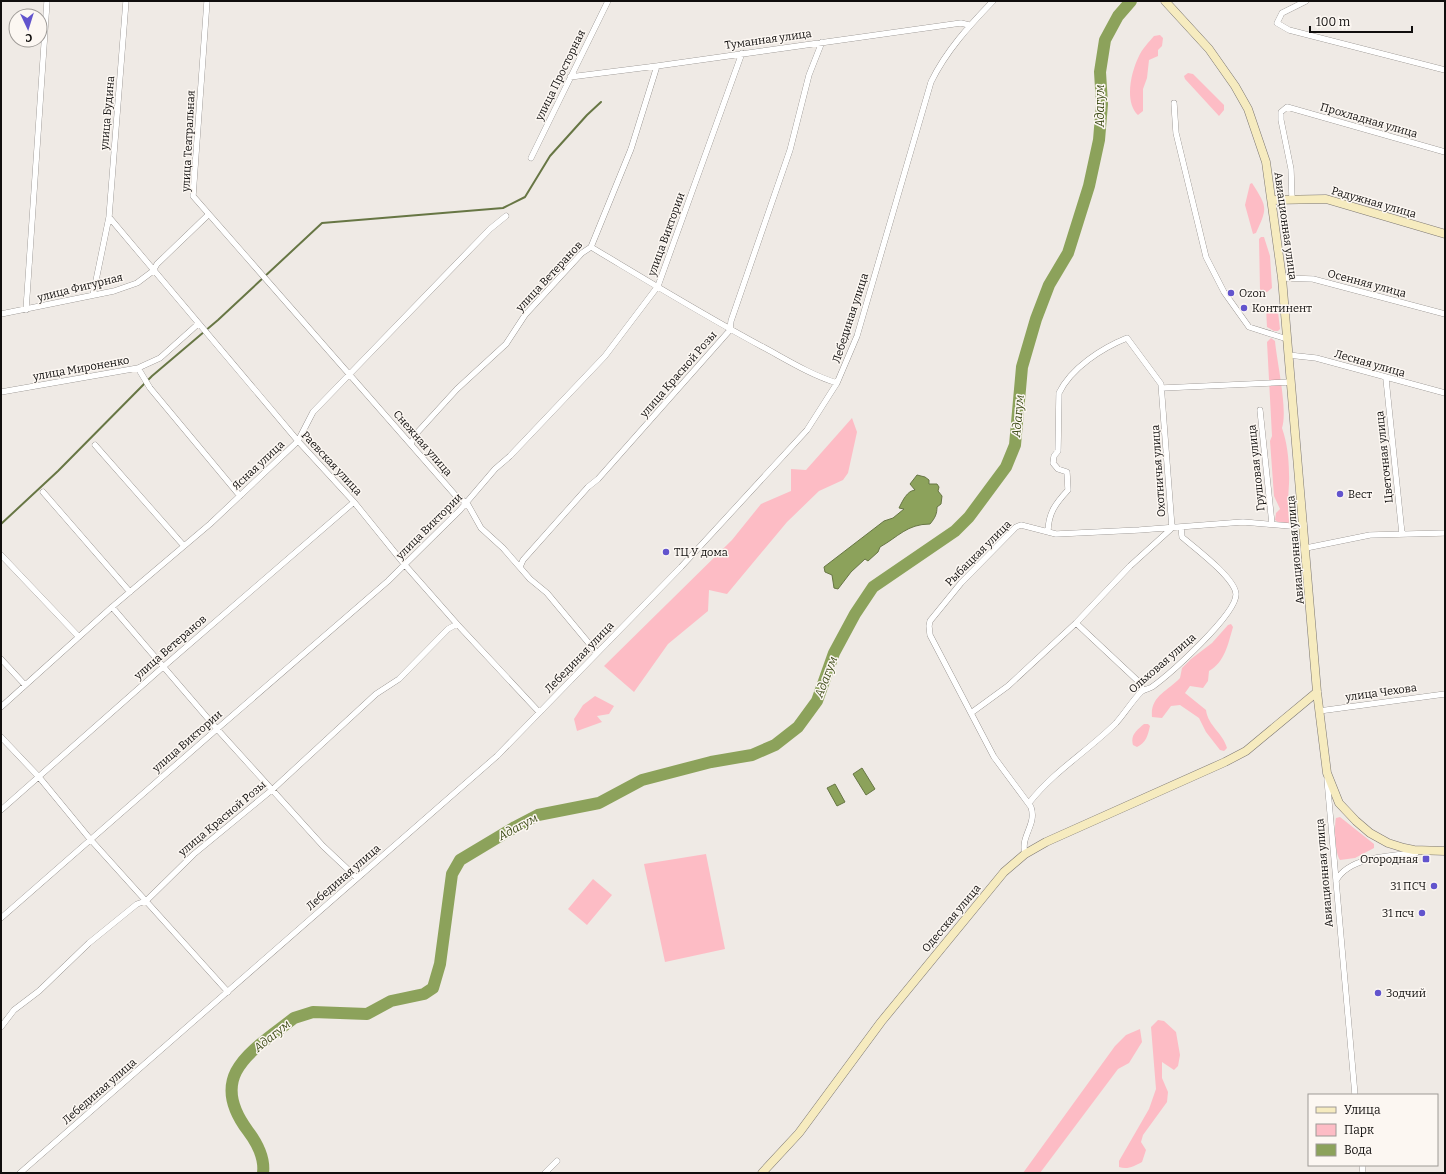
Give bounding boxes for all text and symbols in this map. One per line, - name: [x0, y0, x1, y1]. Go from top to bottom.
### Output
- north arrow: [8, 8, 48, 48]
- scale bar: [1310, 8, 1412, 34]
- text: 100 m: [1316, 15, 1351, 29]
- street label: Туманная улица: [724, 27, 812, 52]
- street label: улица Просторная: [532, 28, 588, 124]
- text: С: [25, 31, 33, 44]
- street label: улица Будина: [98, 75, 117, 152]
- water label: Адагум: [1093, 85, 1107, 128]
- street label: улица Театральная: [179, 90, 198, 193]
- street label: Прохладная улица: [1319, 100, 1419, 141]
- street label: Авиационная улица: [1271, 171, 1300, 281]
- street label: Радужная улица: [1330, 184, 1418, 221]
- street label: улица Виктории: [645, 191, 688, 279]
- street label: улица Ветеранов: [513, 238, 585, 315]
- street label: Осенняя улица: [1326, 267, 1408, 300]
- street label: улица Фигурная: [35, 271, 124, 305]
- street label: Лебединая улица: [830, 272, 871, 365]
- place label: Ozon: [1239, 287, 1266, 300]
- marker: Ozon: [1226, 288, 1236, 298]
- place label: Континент: [1252, 302, 1312, 315]
- marker: Континент: [1239, 303, 1249, 313]
- street label: улица Красной Розы: [637, 328, 720, 421]
- street label: Лесная улица: [1333, 347, 1407, 380]
- street label: улица Мироненко: [31, 354, 130, 384]
- water label: Адагум: [1009, 394, 1027, 439]
- street label: Снежная улица: [391, 408, 455, 479]
- street label: Цветочная улица: [1373, 410, 1396, 504]
- street label: Охотничья улица: [1149, 424, 1168, 518]
- street label: Грушовая улица: [1245, 424, 1268, 512]
- street label: Раевская улица: [299, 429, 365, 498]
- street label: Ясная улица: [230, 438, 287, 493]
- place label: Вест: [1348, 488, 1373, 501]
- marker: Вест: [1335, 489, 1345, 499]
- street label: улица Виктории: [393, 491, 465, 563]
- street label: Авиационная улица: [1284, 495, 1307, 605]
- street label: Рыбацкая улица: [943, 518, 1014, 589]
- place label: ТЦ У дома: [674, 546, 728, 559]
- marker: ТЦ У дома: [661, 547, 671, 557]
- street label: улица Ветеранов: [131, 612, 209, 683]
- street label: Лебединая улица: [542, 619, 617, 696]
- street label: Ольховая улица: [1126, 631, 1199, 696]
- water label: Адагум: [811, 655, 840, 700]
- street label: улица Чехова: [1344, 681, 1418, 704]
- street label: улица Виктории: [149, 708, 225, 776]
- street label: улица Красной Розы: [175, 778, 269, 859]
- water label: Адагум: [495, 811, 540, 844]
- street label: Авиационная улица: [1313, 818, 1336, 928]
- street label: Лебединая улица: [304, 842, 383, 913]
- place label: Огородная: [1360, 853, 1418, 866]
- marker: Огородная: [1421, 854, 1431, 864]
- place label: 31 ПСЧ: [1390, 880, 1426, 893]
- marker: 31 ПСЧ: [1429, 881, 1439, 891]
- street label: Одесская улица: [919, 882, 983, 955]
- place label: 31 псч: [1382, 907, 1415, 920]
- marker: 31 псч: [1417, 908, 1427, 918]
- place label: Зодчий: [1386, 987, 1426, 1000]
- marker: Зодчий: [1373, 988, 1383, 998]
- water label: Адагум: [250, 1017, 293, 1056]
- street label: Лебединая улица: [60, 1056, 139, 1127]
- legend: [1308, 1094, 1438, 1166]
- text: Улица: [1344, 1103, 1381, 1117]
- text: Парк: [1344, 1123, 1374, 1137]
- text: Вода: [1344, 1143, 1373, 1157]

